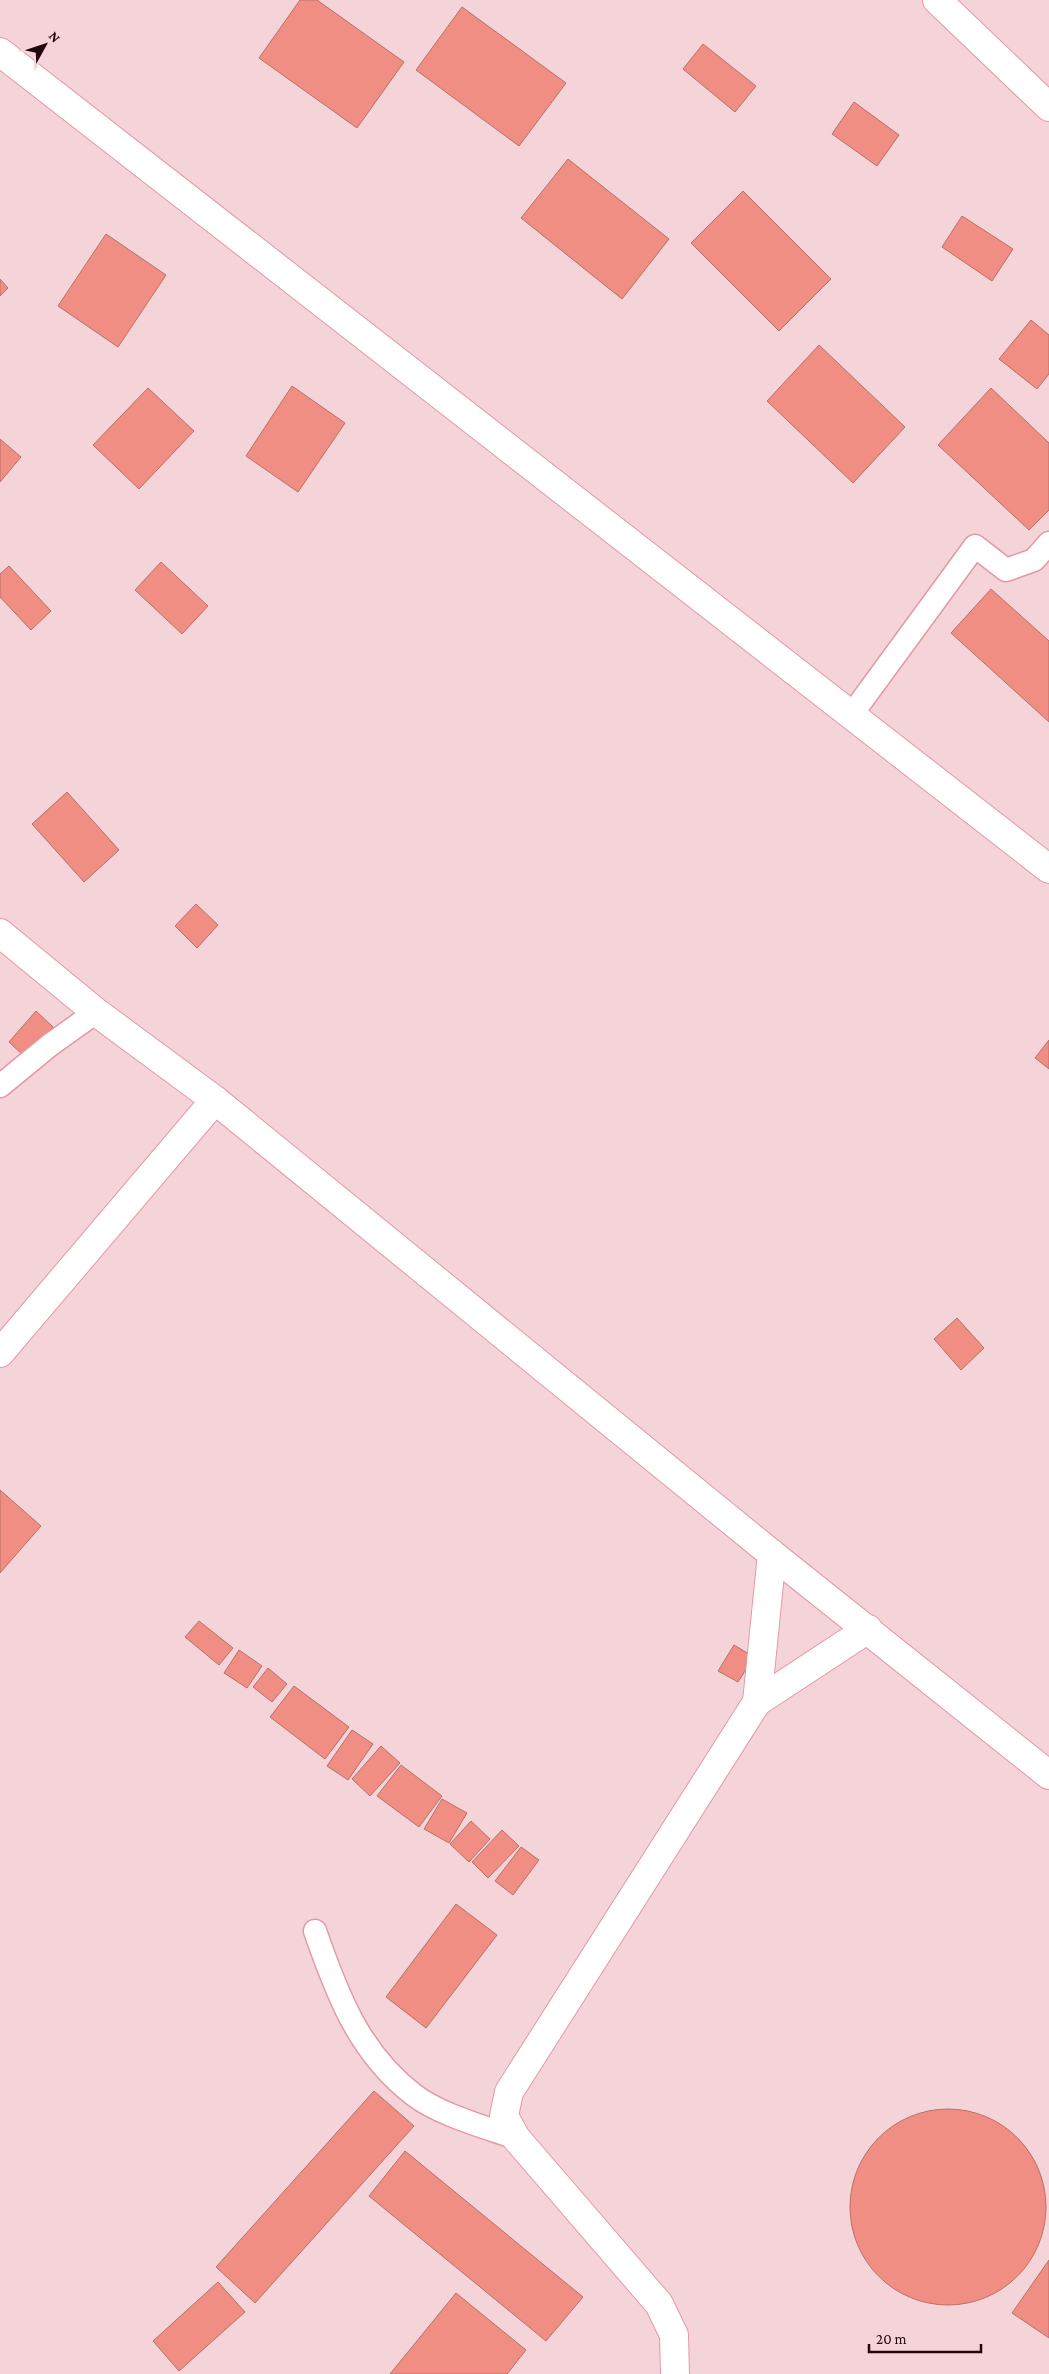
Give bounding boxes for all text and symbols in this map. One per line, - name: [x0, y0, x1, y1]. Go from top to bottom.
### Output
- north arrow: [20, 20, 70, 70]
- text: N: [46, 28, 64, 46]
- scale bar: [869, 2322, 982, 2354]
- text: 20 m: [876, 2331, 907, 2347]

